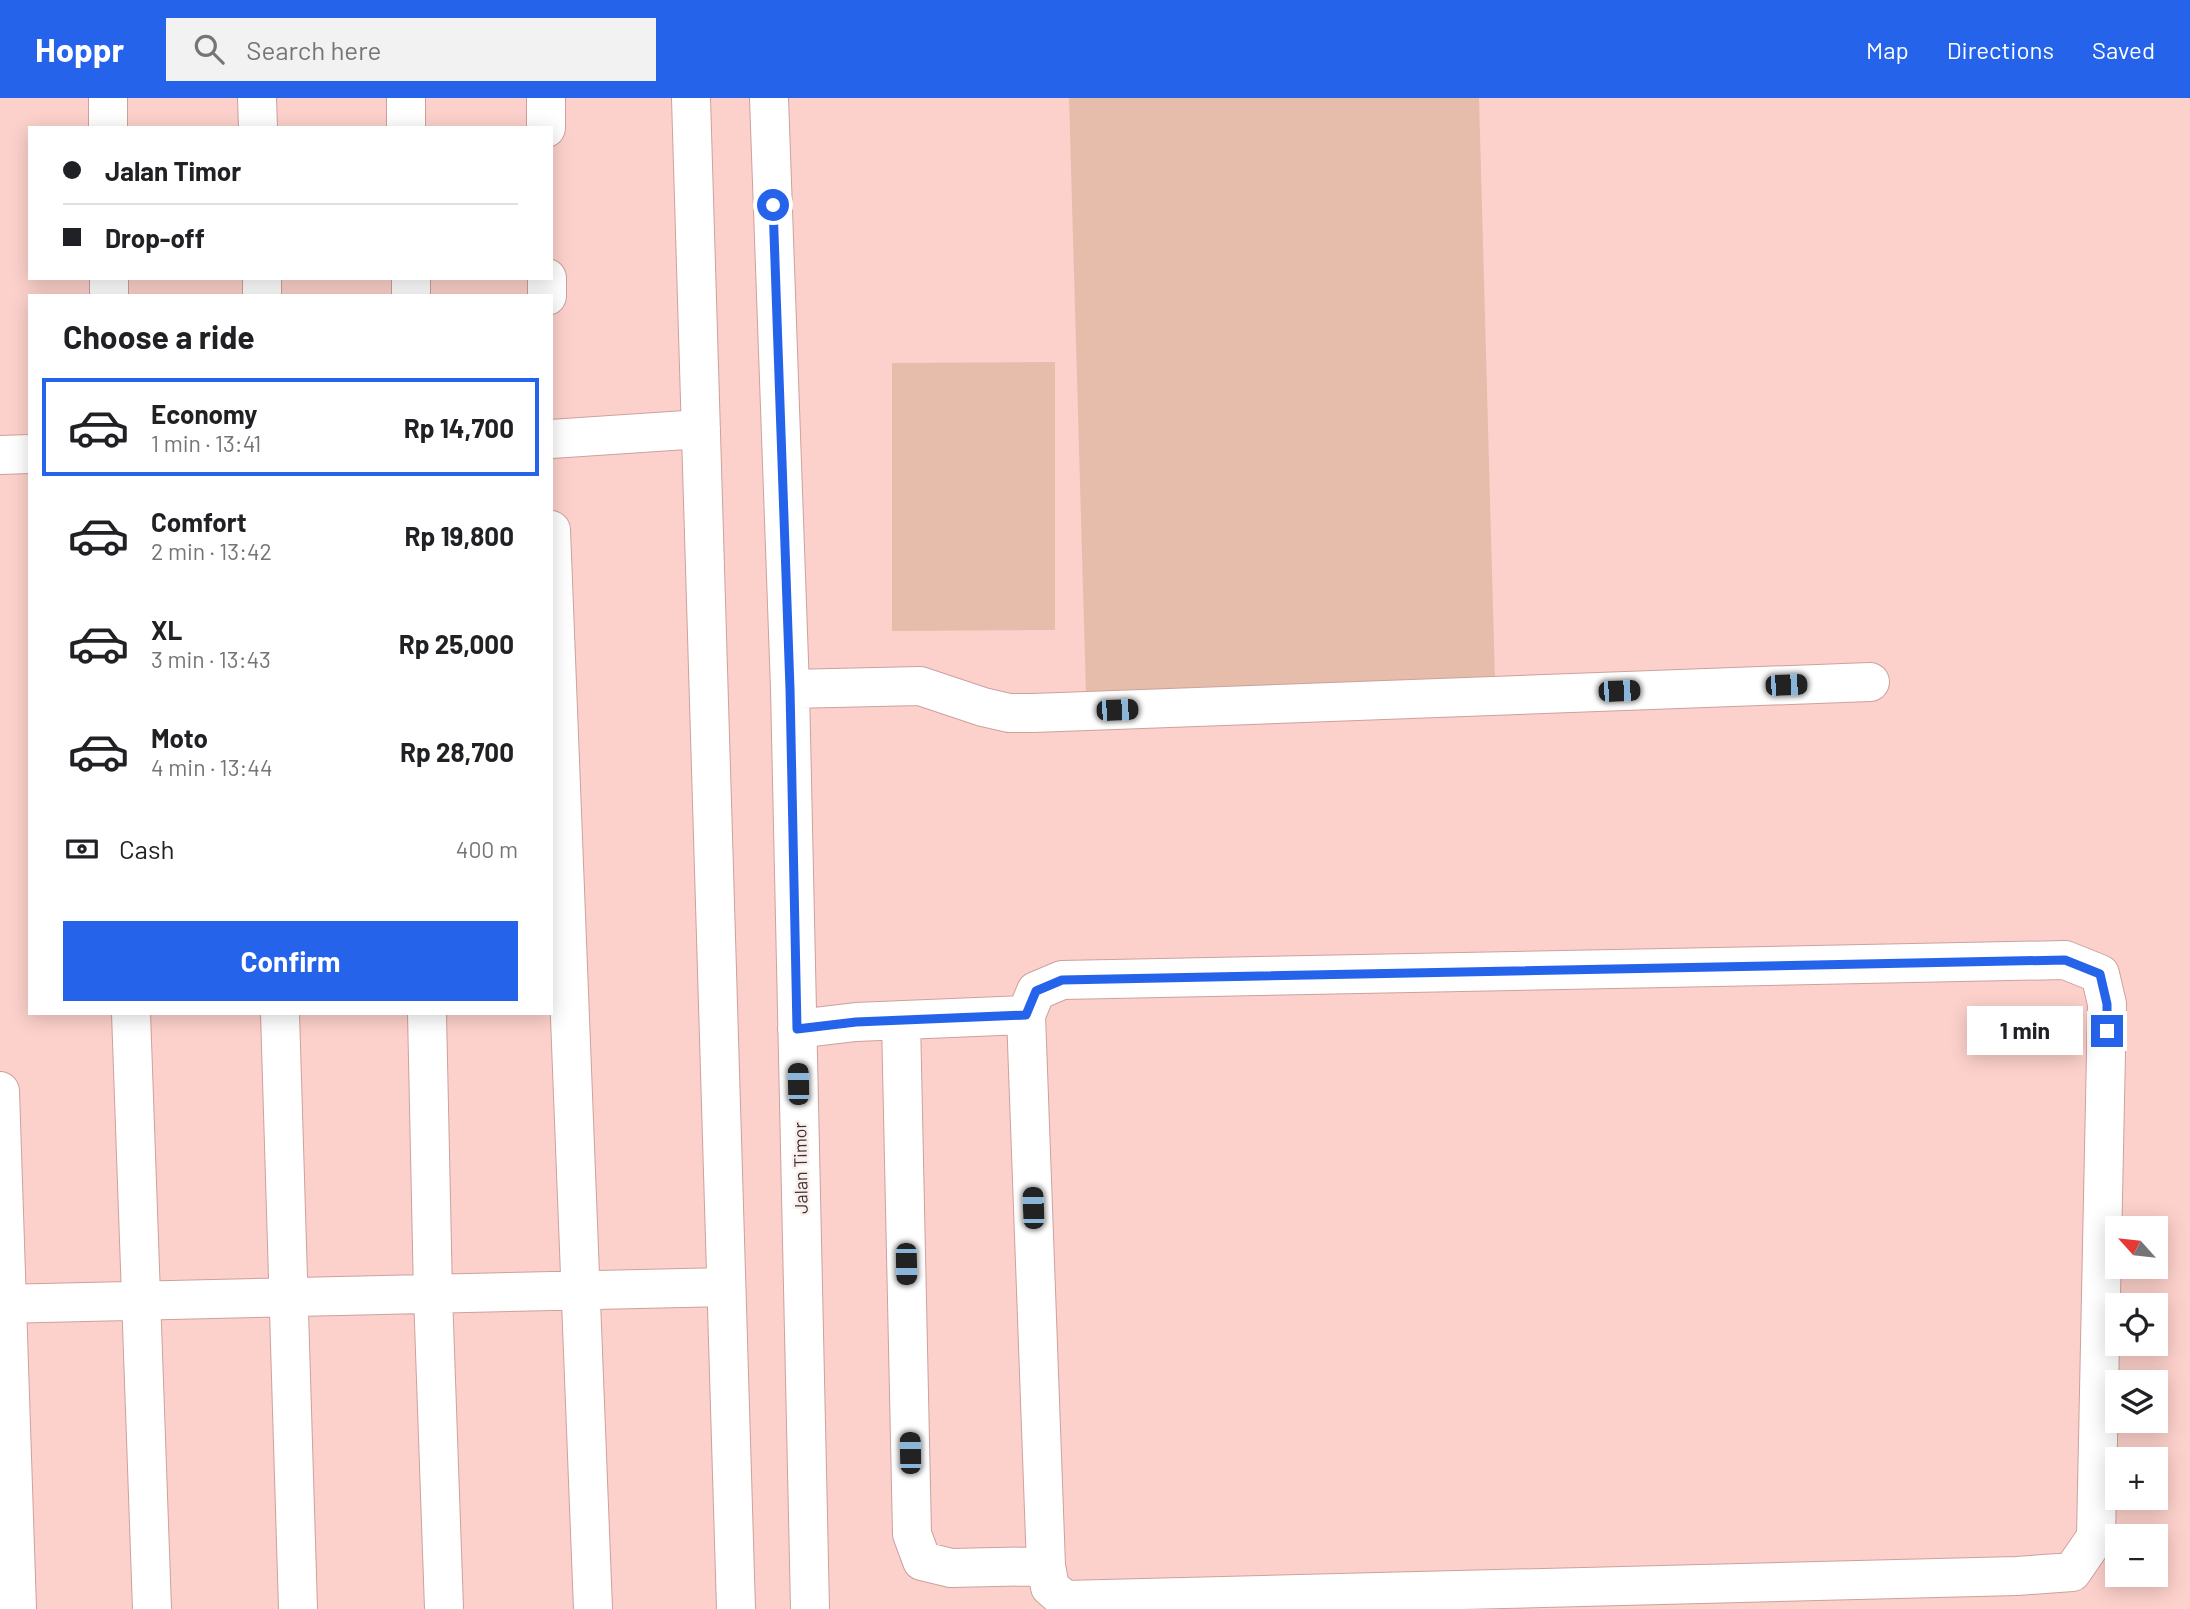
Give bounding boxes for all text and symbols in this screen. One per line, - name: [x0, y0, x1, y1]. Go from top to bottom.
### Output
- search box: [166, 18, 656, 81]
- text: Hoppr: [35, 29, 124, 69]
- icon: search: [190, 30, 228, 68]
- text: Search here: [246, 34, 381, 65]
- text: Map: [1866, 35, 1909, 64]
- text: Directions: [1947, 35, 2054, 64]
- text: Saved: [2092, 35, 2155, 64]
- text: Jalan Timor: [105, 155, 241, 186]
- route start: [757, 189, 789, 221]
- text: Drop-off: [105, 222, 205, 253]
- text: Choose a ride: [63, 317, 255, 355]
- icon: car: [67, 396, 130, 459]
- text: Economy: [151, 398, 257, 429]
- text: Rp 14,700: [404, 412, 514, 443]
- text: 1 min · 13:41: [151, 429, 261, 457]
- icon: car: [67, 504, 130, 567]
- text: Comfort: [151, 506, 247, 537]
- text: Rp 19,800: [404, 520, 514, 551]
- text: 2 min · 13:42: [151, 537, 272, 565]
- icon: car: [67, 612, 130, 675]
- text: XL: [151, 614, 182, 645]
- text: Rp 25,000: [399, 628, 514, 659]
- text: 3 min · 13:43: [151, 645, 271, 673]
- car: [1765, 674, 1808, 696]
- car: [1598, 680, 1641, 702]
- car: [1096, 699, 1139, 721]
- icon: car: [67, 720, 130, 783]
- text: Moto: [151, 722, 208, 753]
- text: Rp 28,700: [400, 736, 514, 767]
- text: 4 min · 13:44: [151, 753, 273, 781]
- icon: cash: [63, 830, 101, 868]
- text: Cash: [119, 833, 174, 864]
- text: 400 m: [456, 835, 518, 863]
- button: Confirm: [63, 921, 518, 1001]
- callout: 1 min: [1967, 1006, 2082, 1056]
- route end: [2091, 1015, 2123, 1047]
- text: 1 min: [2000, 1016, 2050, 1044]
- car: [788, 1063, 809, 1105]
- street label: Jalan Timor: [788, 1121, 812, 1214]
- car: [1022, 1187, 1045, 1229]
- north arrow: [2105, 1216, 2168, 1279]
- map controls: [2105, 1216, 2168, 1587]
- car: [896, 1243, 917, 1285]
- button: locate: [2105, 1293, 2168, 1356]
- button: layers: [2105, 1370, 2168, 1433]
- car: [900, 1432, 921, 1474]
- button: +: [2105, 1447, 2168, 1510]
- button: −: [2105, 1524, 2168, 1587]

